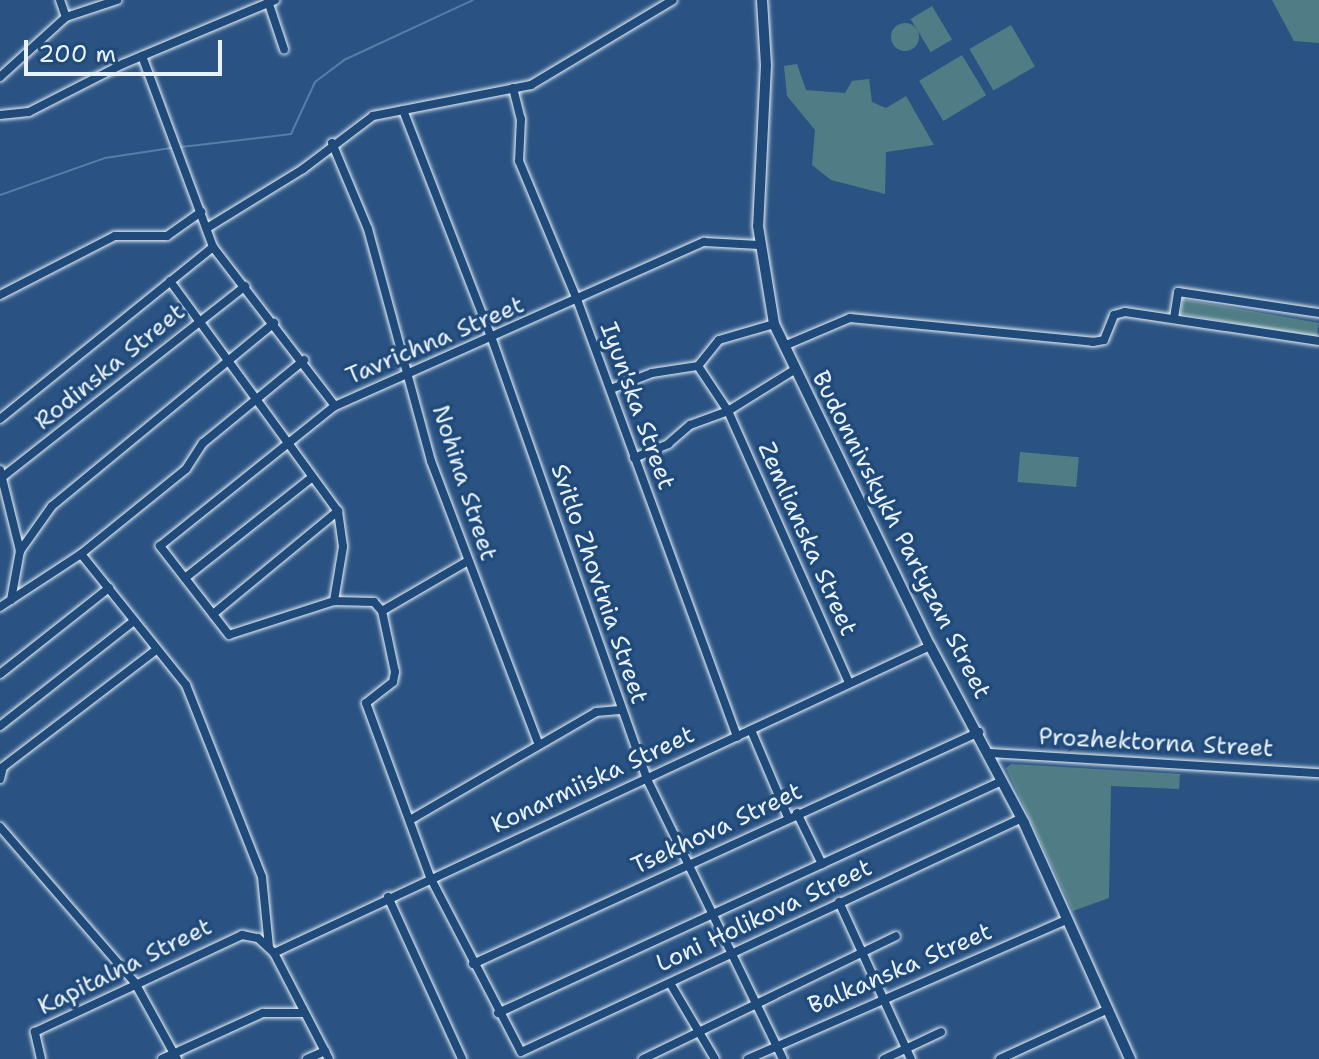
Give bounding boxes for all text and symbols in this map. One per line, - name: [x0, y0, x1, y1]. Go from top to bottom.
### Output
- scale bar: [28, 24, 226, 74]
- text: 200 m: [38, 38, 116, 70]
- street label: Tavrichna Street: [342, 291, 528, 391]
- street label: Rodinska Street: [29, 298, 191, 436]
- street label: Iyun'ska Street: [593, 318, 681, 494]
- street label: Budonnivskykh Partyzan Street: [806, 366, 996, 704]
- street label: Nohina Street: [425, 402, 503, 564]
- street label: Zemlianska Street: [751, 438, 863, 640]
- street label: Svitlo Zhovtnia Street: [544, 460, 654, 708]
- street label: Konarmiiska Street: [487, 720, 699, 840]
- street label: Prozhektorna Street: [1038, 722, 1274, 764]
- street label: Tsekhova Street: [627, 777, 807, 881]
- street label: Loni Holikova Street: [652, 853, 876, 979]
- street label: Kapitalna Street: [33, 912, 217, 1022]
- street label: Balkanska Street: [804, 917, 996, 1021]

